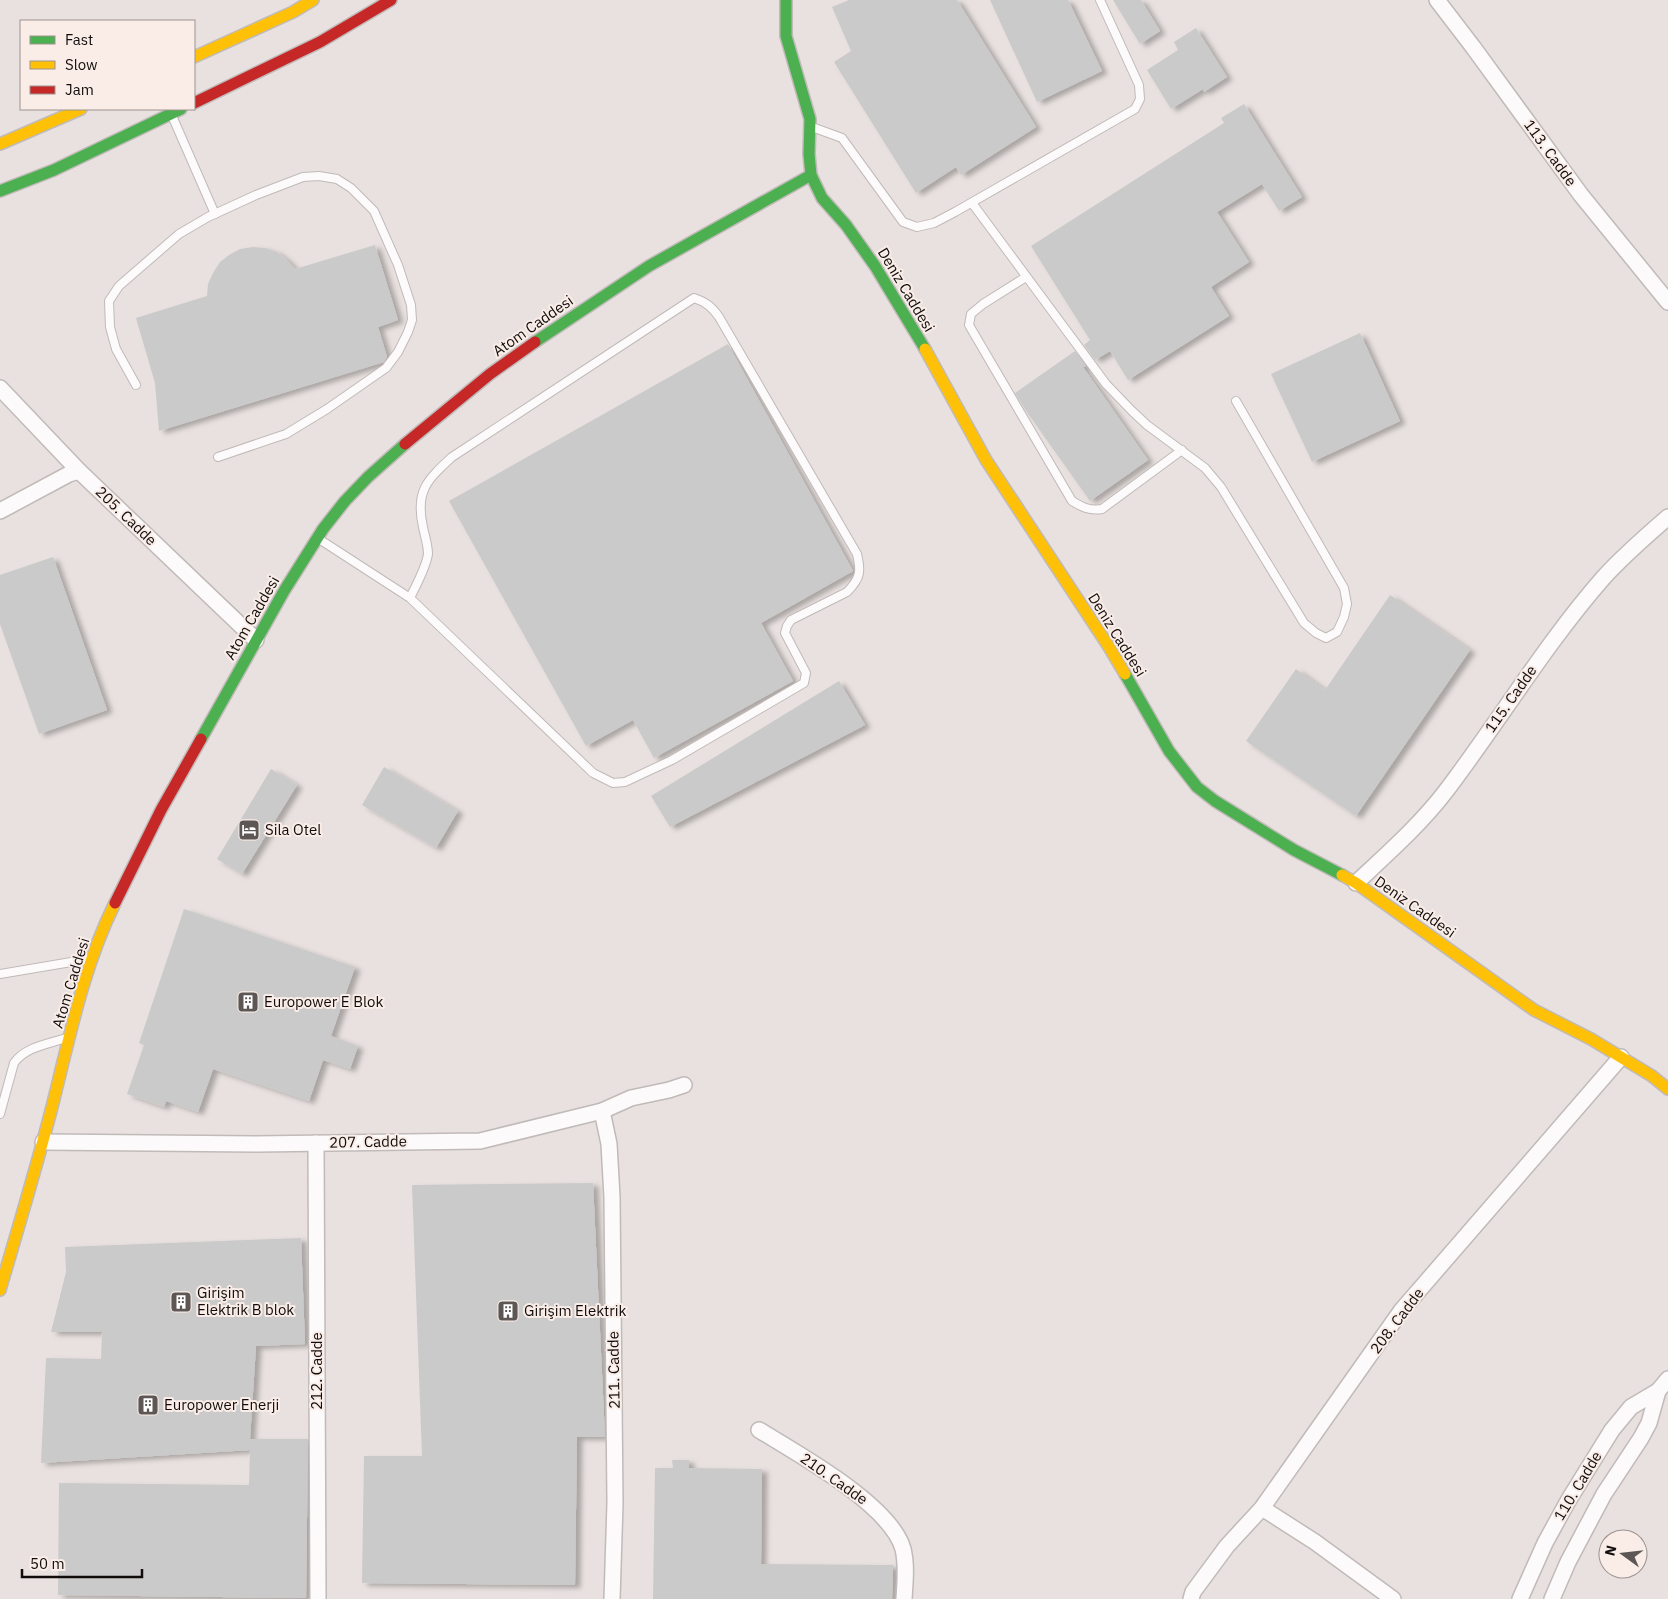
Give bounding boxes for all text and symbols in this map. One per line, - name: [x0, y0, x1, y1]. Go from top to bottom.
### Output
- legend: [20, 20, 195, 110]
- text: Fast: [65, 30, 93, 49]
- text: Slow: [65, 55, 98, 74]
- text: Jam: [65, 80, 94, 99]
- street label: 113. Cadde: [1520, 116, 1581, 190]
- street label: Deniz Caddesi: [874, 244, 939, 335]
- street label: Atom Caddesi: [489, 291, 577, 360]
- street label: 205. Cadde: [92, 482, 161, 549]
- street label: Atom Caddesi: [220, 572, 283, 663]
- street label: Deniz Caddesi: [1084, 589, 1151, 680]
- street label: 115. Cadde: [1481, 661, 1541, 736]
- hotel icon: Sila Otel: [237, 818, 261, 842]
- place label: Sila Otel: [265, 820, 321, 839]
- street label: Deniz Caddesi: [1371, 872, 1460, 942]
- street label: Atom Caddesi: [48, 935, 93, 1030]
- building icon: Europower E Blok: [236, 990, 260, 1014]
- place label: Europower E Blok: [264, 992, 383, 1011]
- street label: 207. Cadde: [329, 1131, 407, 1152]
- place label: Girişim Elektrik B blok: [197, 1283, 294, 1319]
- street label: 208. Cadde: [1366, 1284, 1428, 1357]
- building icon: Girişim Elektrik B blok: [169, 1290, 193, 1314]
- building icon: Girişim Elektrik: [496, 1299, 520, 1323]
- place label: Girişim Elektrik: [524, 1301, 626, 1320]
- street label: 211. Cadde: [603, 1331, 624, 1409]
- street label: 212. Cadde: [307, 1332, 326, 1410]
- building icon: Europower Enerji: [136, 1393, 160, 1417]
- place label: Europower Enerji: [164, 1395, 279, 1414]
- street label: 110. Cadde: [1549, 1448, 1606, 1524]
- street label: 210. Cadde: [797, 1449, 872, 1509]
- north arrow: [1598, 1529, 1648, 1579]
- text: N: [1600, 1543, 1620, 1558]
- scale bar: [22, 1546, 142, 1578]
- text: 50 m: [30, 1554, 65, 1573]

